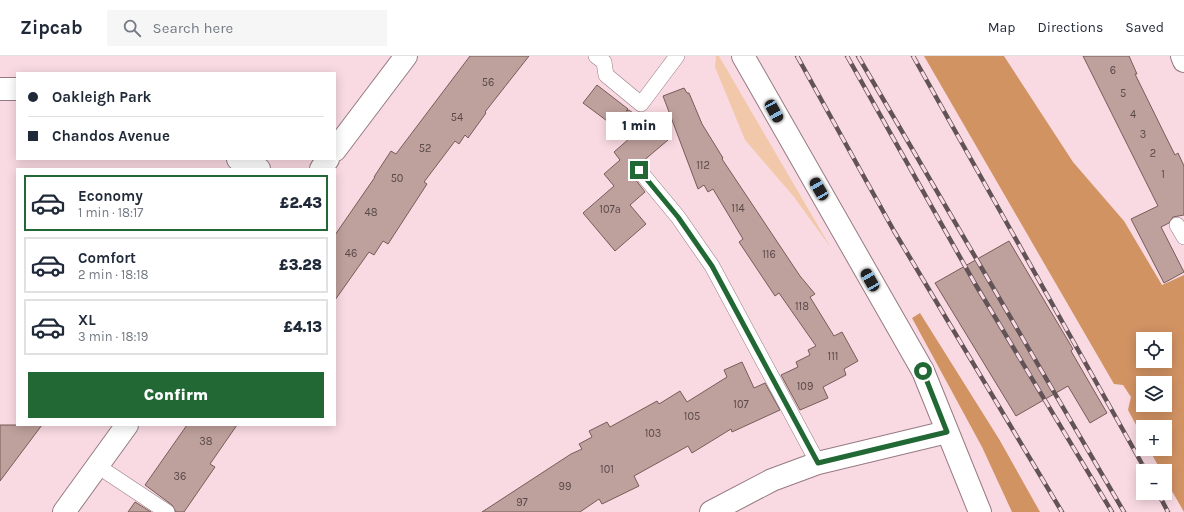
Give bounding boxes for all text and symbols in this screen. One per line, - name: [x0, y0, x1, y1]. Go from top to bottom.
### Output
- search box: [107, 10, 387, 46]
- text: Zipcab: [20, 17, 83, 39]
- icon: search: [121, 17, 143, 39]
- text: Search here: [153, 19, 233, 37]
- text: Map: [988, 19, 1016, 36]
- text: Directions: [1038, 19, 1103, 36]
- text: Saved: [1125, 19, 1164, 36]
- house number: 6: [1110, 64, 1116, 77]
- house number: 56: [482, 76, 494, 89]
- house number: 5: [1120, 87, 1126, 100]
- text: Oakleigh Park: [52, 88, 151, 106]
- car: [763, 98, 785, 124]
- house number: 4: [1130, 108, 1136, 121]
- house number: 54: [451, 111, 463, 124]
- callout: 1 min: [606, 112, 672, 140]
- text: 1 min: [622, 118, 656, 133]
- text: Chandos Avenue: [52, 127, 170, 145]
- house number: 3: [1140, 128, 1146, 141]
- house number: 52: [419, 142, 431, 155]
- house number: 2: [1150, 147, 1156, 160]
- house number: 112: [696, 159, 710, 172]
- route end: [630, 161, 648, 179]
- house number: 1: [1161, 168, 1165, 181]
- house number: 50: [391, 172, 403, 185]
- car: [808, 176, 830, 202]
- icon: car: [30, 185, 66, 221]
- text: Economy: [78, 187, 143, 205]
- text: £2.43: [280, 194, 322, 212]
- house number: 114: [731, 202, 745, 215]
- house number: 107a: [599, 203, 621, 216]
- text: 1 min · 18:17: [78, 205, 143, 220]
- house number: 48: [365, 206, 378, 219]
- icon: car: [30, 247, 66, 283]
- house number: 46: [345, 247, 357, 260]
- house number: 116: [762, 248, 776, 261]
- text: Comfort: [78, 249, 136, 267]
- text: £3.28: [279, 256, 322, 274]
- text: 2 min · 18:18: [78, 267, 149, 282]
- car: [859, 267, 881, 293]
- house number: 118: [795, 300, 809, 313]
- icon: car: [30, 309, 66, 345]
- text: XL: [78, 311, 96, 329]
- text: £4.13: [284, 318, 322, 336]
- text: 3 min · 18:19: [78, 329, 148, 344]
- map controls: [1136, 332, 1172, 500]
- button: locate: [1136, 332, 1172, 368]
- house number: 111: [828, 350, 838, 363]
- route start: [914, 362, 932, 380]
- button: Confirm: [28, 372, 324, 418]
- button: layers: [1136, 376, 1172, 412]
- house number: 109: [797, 380, 813, 393]
- house number: 107: [733, 398, 749, 411]
- house number: 105: [684, 410, 700, 423]
- button: +: [1136, 420, 1172, 456]
- house number: 103: [645, 427, 661, 440]
- house number: 38: [199, 435, 213, 448]
- house number: 101: [600, 463, 614, 476]
- button: −: [1136, 464, 1172, 500]
- house number: 36: [174, 470, 186, 483]
- house number: 99: [559, 480, 571, 493]
- house number: 97: [516, 496, 528, 509]

